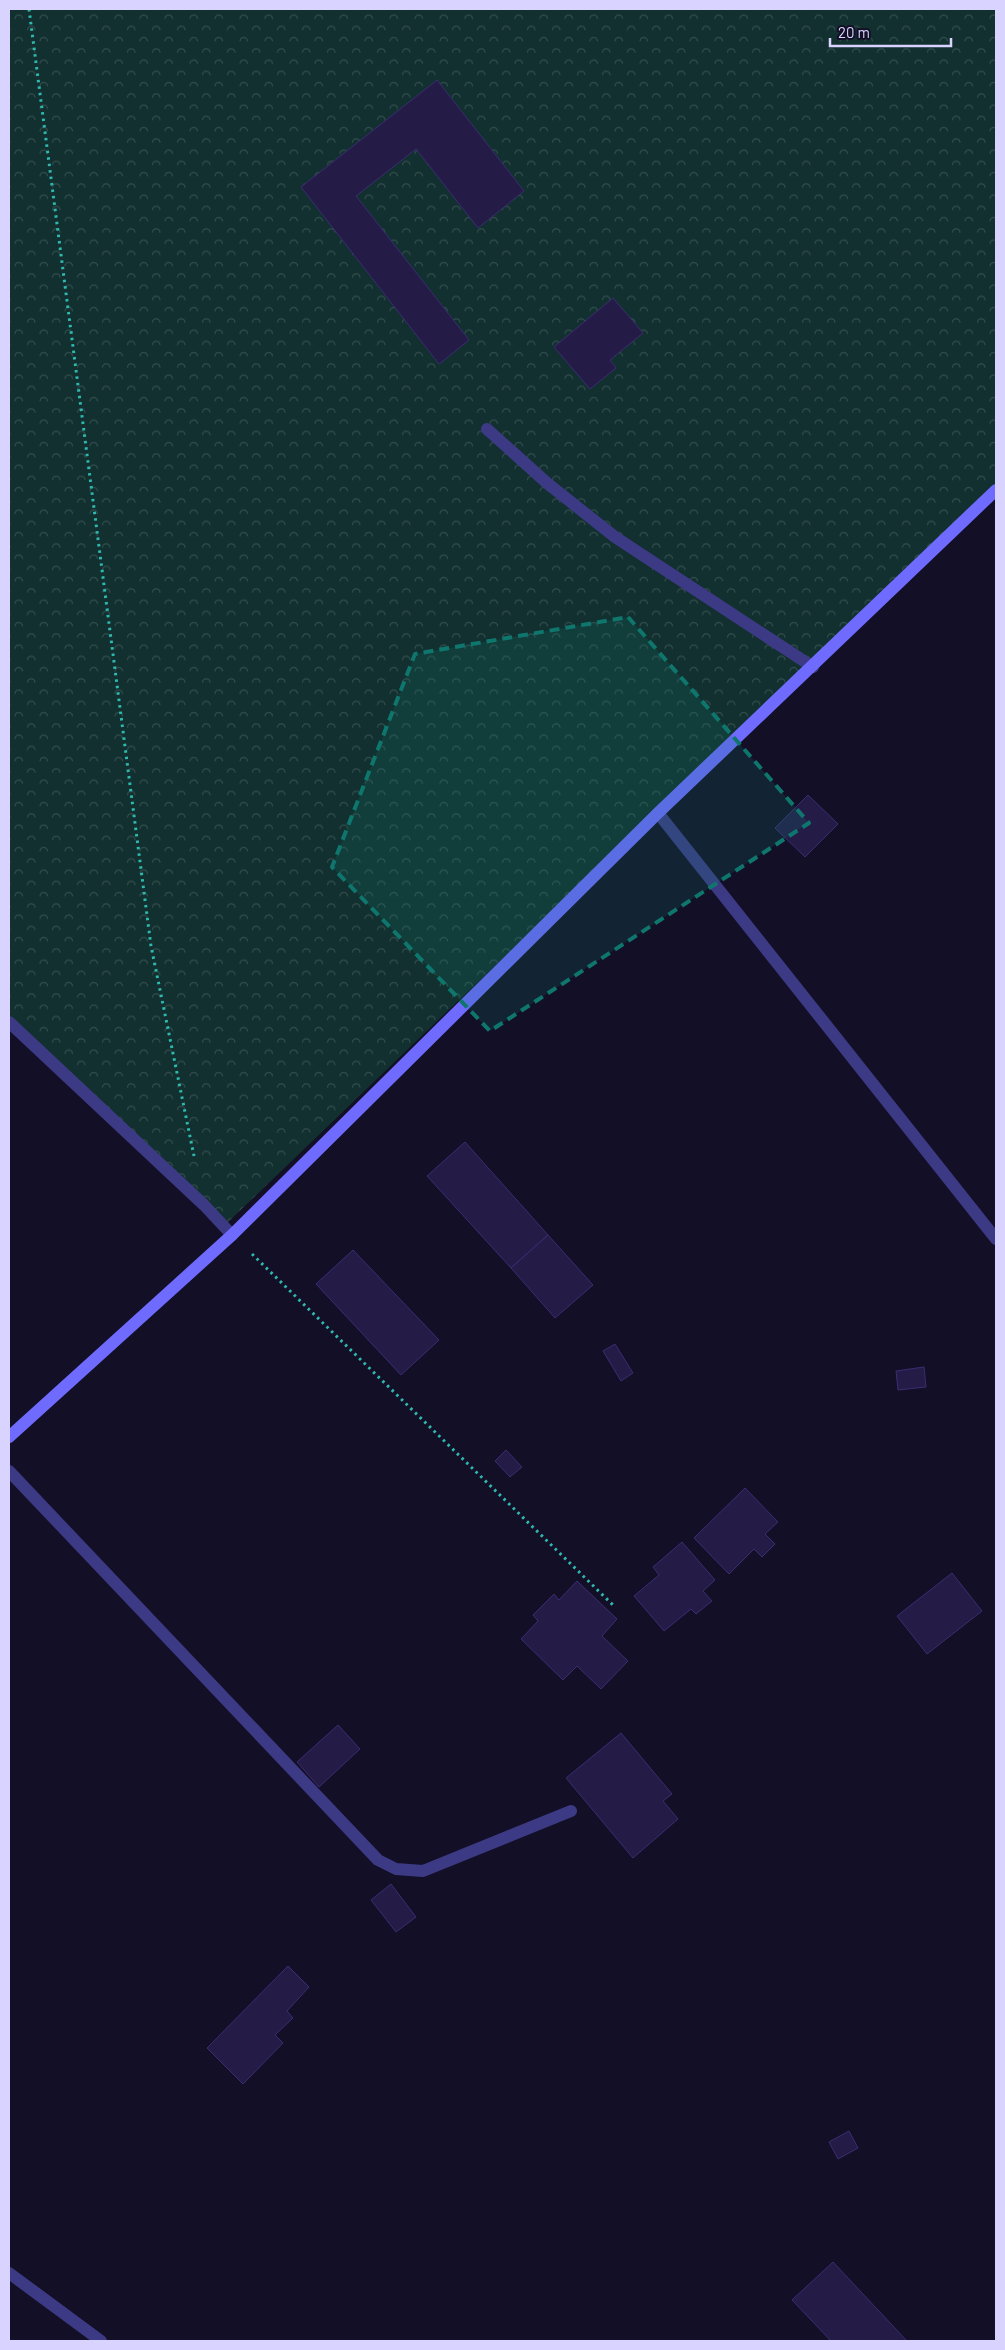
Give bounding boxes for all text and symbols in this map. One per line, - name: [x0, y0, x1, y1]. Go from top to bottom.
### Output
- scale bar: [830, 15, 951, 47]
- text: 20 m: [838, 23, 870, 41]

